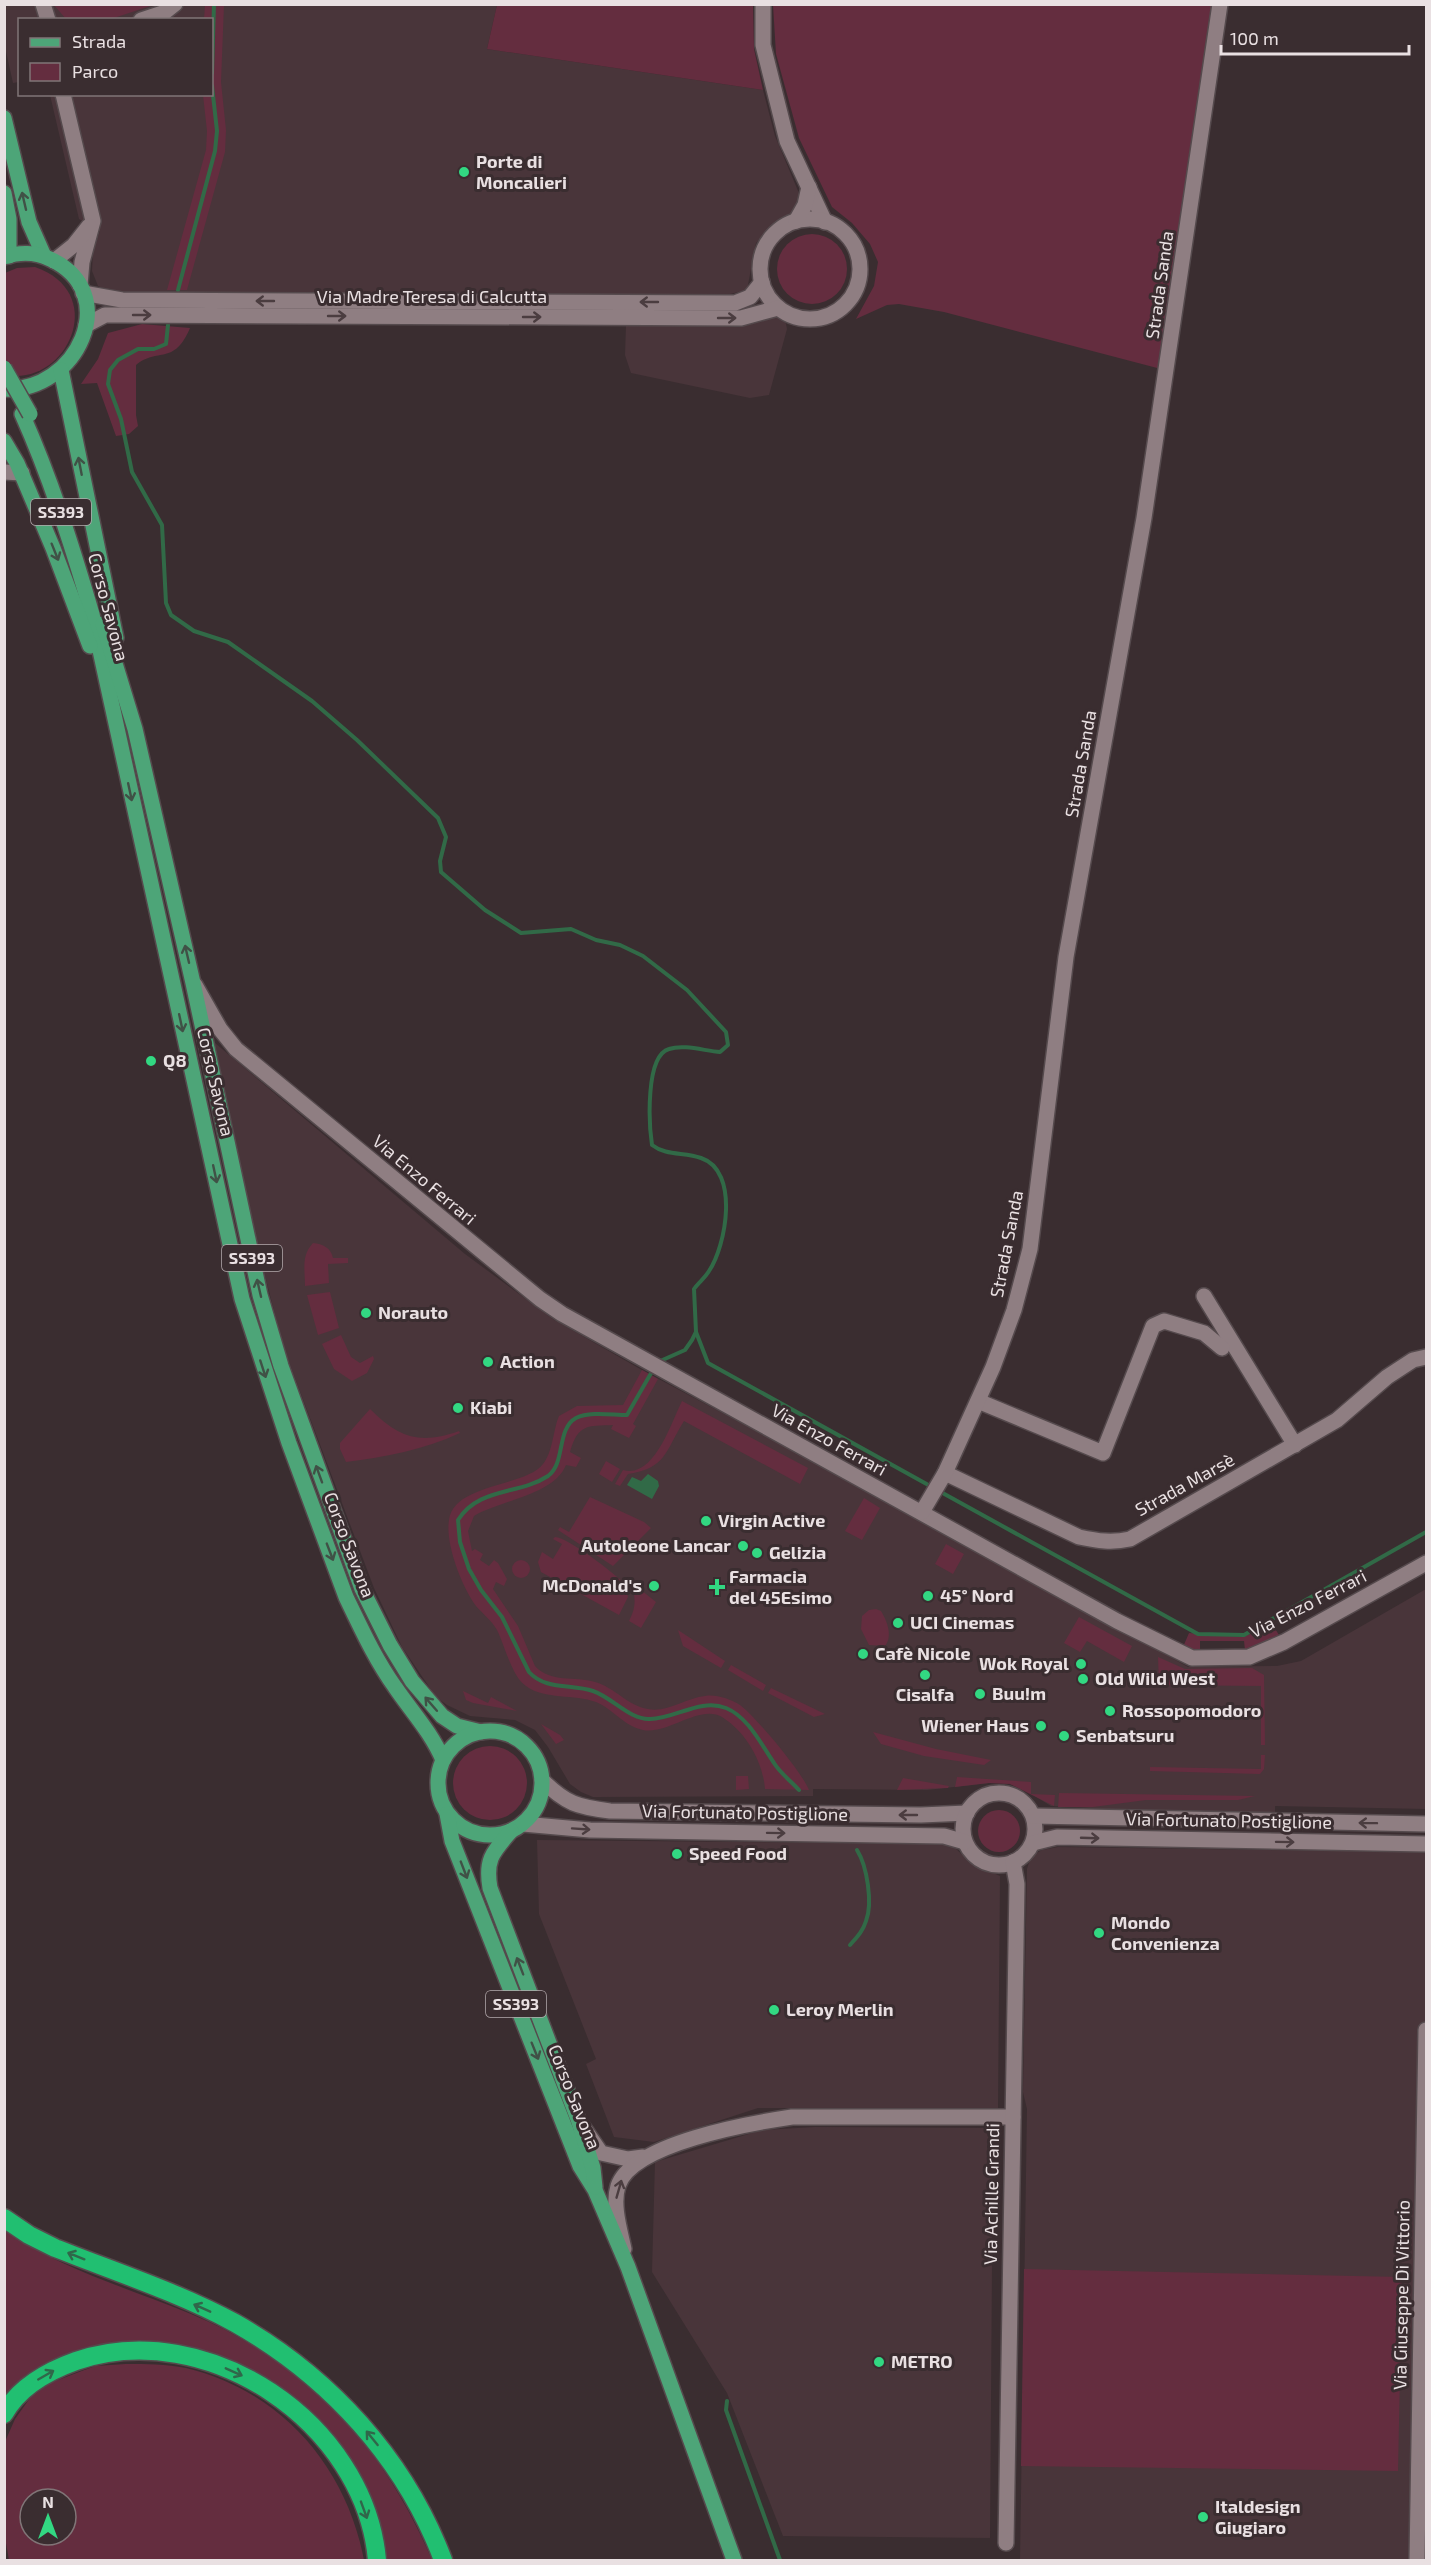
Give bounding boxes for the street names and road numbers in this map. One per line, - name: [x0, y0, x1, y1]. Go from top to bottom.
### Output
- street label: Strada Sanda: [1141, 229, 1177, 340]
- street label: Via Madre Teresa di Calcutta: [317, 285, 547, 307]
- road number: SS393: [31, 499, 91, 525]
- street label: Corso Savona: [84, 550, 134, 663]
- street label: Strada Sanda: [1060, 708, 1100, 819]
- street label: Corso Savona: [193, 1025, 239, 1138]
- street label: Via Enzo Ferrari: [368, 1130, 481, 1229]
- street label: Strada Sanda: [985, 1188, 1027, 1299]
- road number: SS393: [222, 1245, 282, 1271]
- street label: Via Enzo Ferrari: [768, 1398, 891, 1480]
- street label: Strada Marsè: [1131, 1448, 1238, 1520]
- street label: Corso Savona: [320, 1489, 380, 1600]
- street label: Via Enzo Ferrari: [1245, 1564, 1370, 1642]
- street label: Via Fortunato Postiglione: [642, 1799, 848, 1825]
- street label: Via Fortunato Postiglione: [1126, 1807, 1332, 1833]
- road number: SS393: [486, 1991, 546, 2017]
- street label: Corso Savona: [544, 2041, 606, 2152]
- street label: Via Achille Grandi: [979, 2123, 1003, 2265]
- street label: Via Giuseppe Di Vittorio: [1388, 2200, 1414, 2390]

